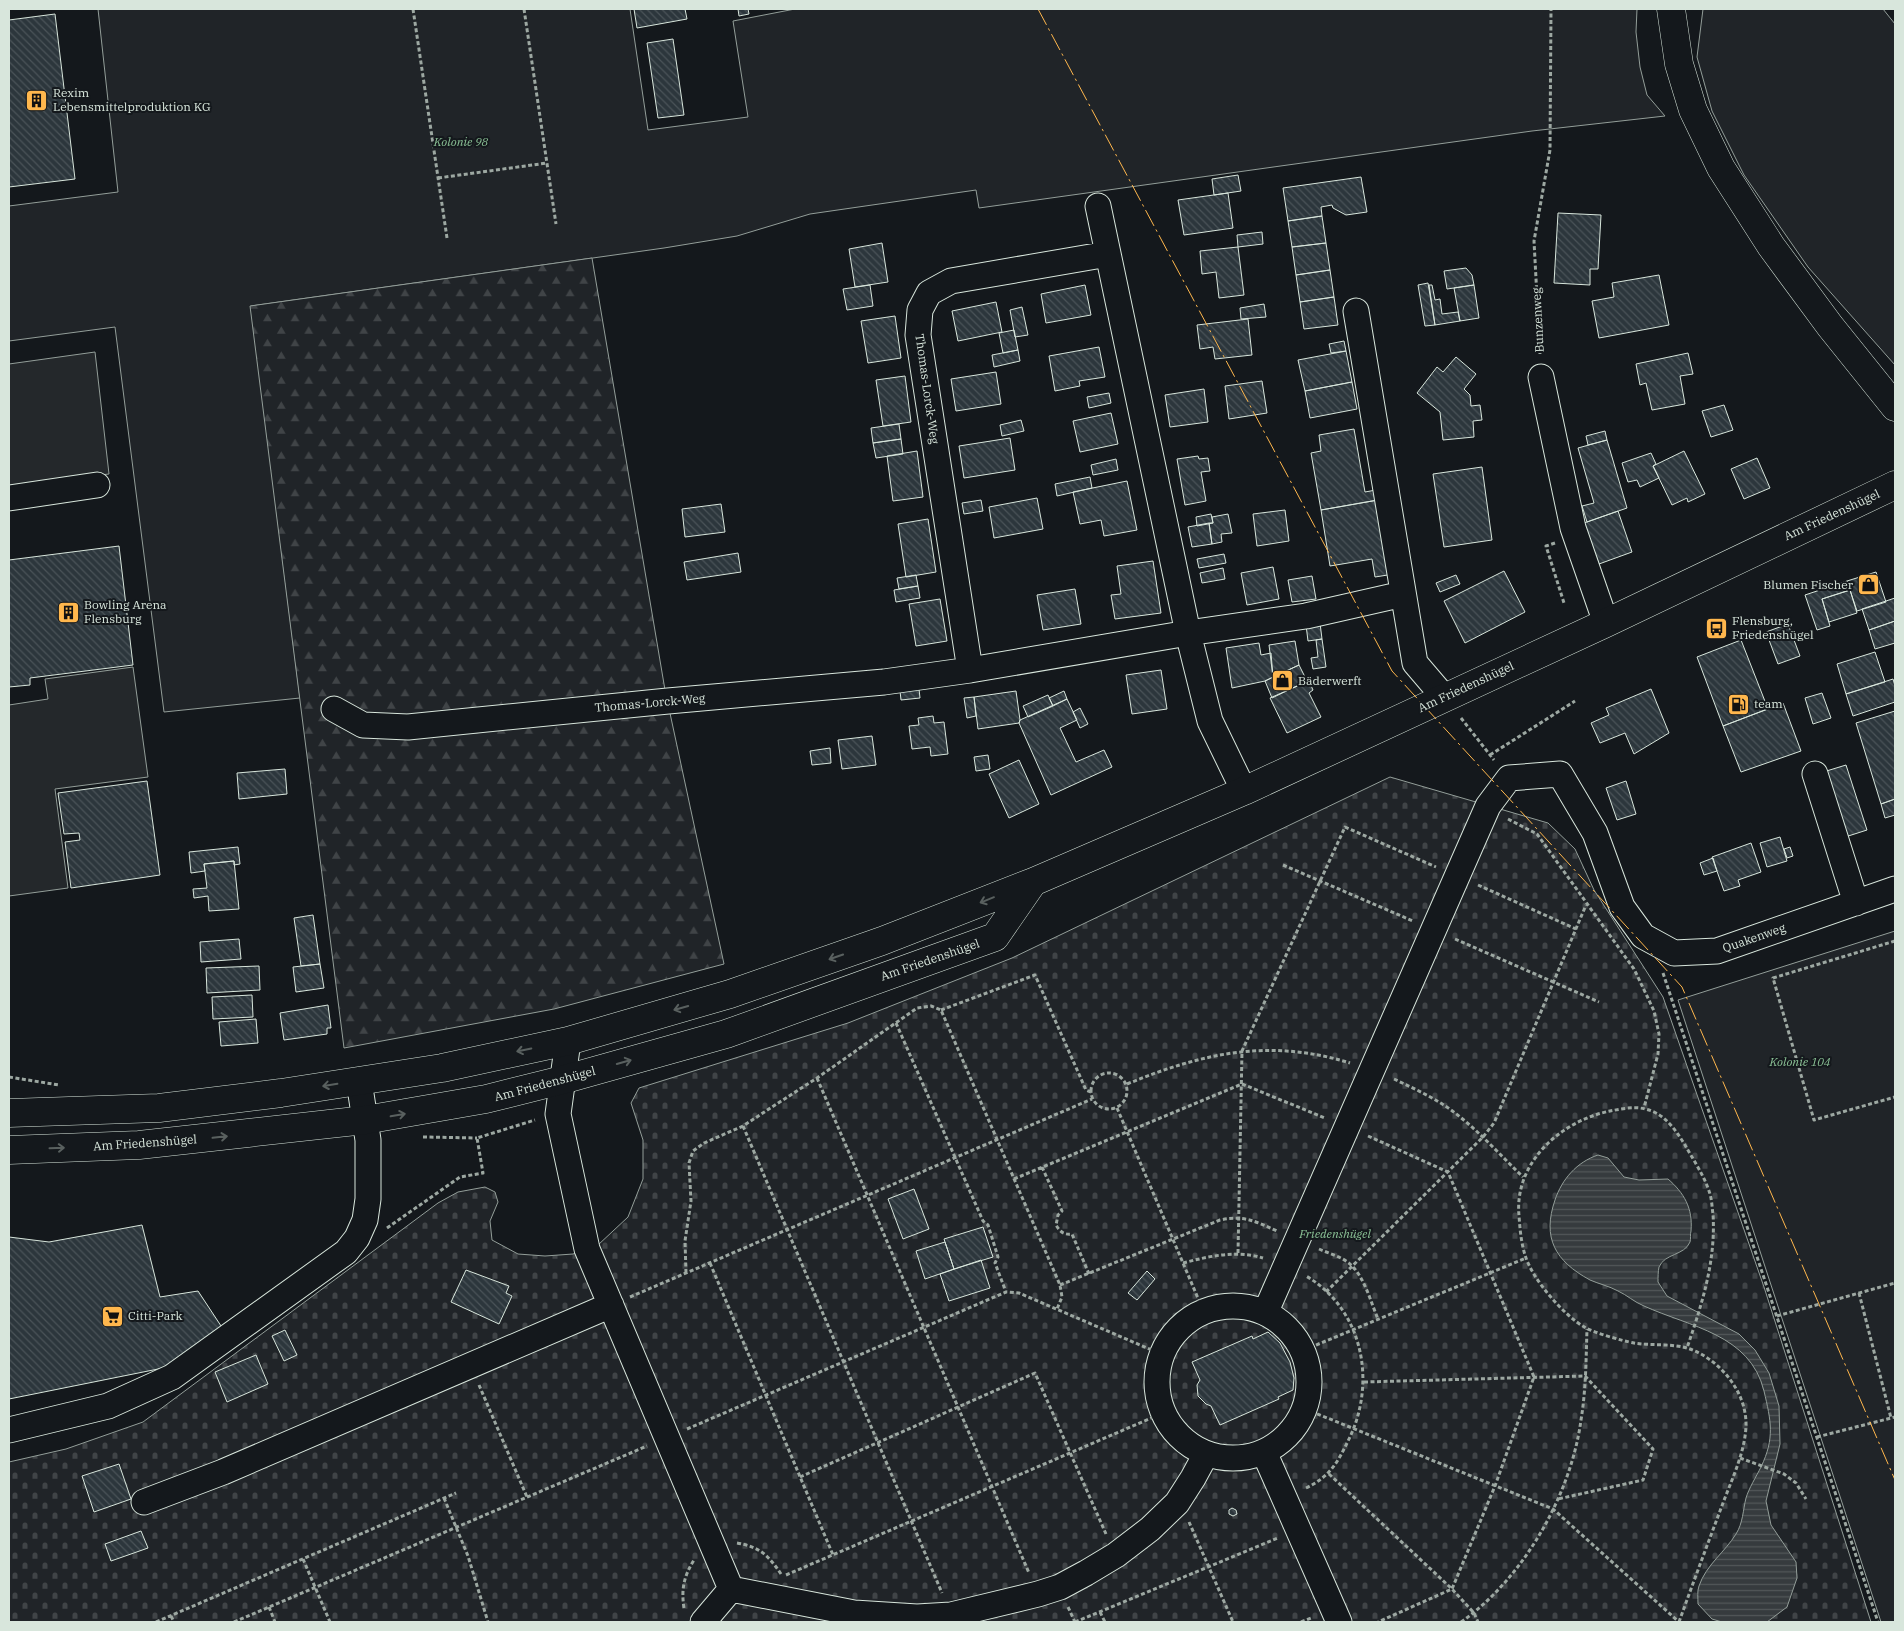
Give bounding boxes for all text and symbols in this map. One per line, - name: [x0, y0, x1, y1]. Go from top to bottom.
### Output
- place label: Rexim Lebensmittelproduktion KG: [53, 85, 211, 114]
- building icon: Rexim Lebensmittelproduktion KG: [25, 88, 49, 112]
- park label: Kolonie 98: [433, 134, 489, 149]
- street label: Bunzenweg: [1528, 287, 1547, 353]
- street label: Thomas-Lorck-Weg: [912, 333, 943, 445]
- street label: Am Friedenshügel: [1781, 486, 1882, 543]
- shop icon: Blumen Fischer: [1857, 573, 1881, 597]
- place label: Blumen Fischer: [1763, 577, 1854, 592]
- place label: Bowling Arena Flensburg: [84, 597, 167, 626]
- building icon: Bowling Arena Flensburg: [56, 600, 80, 624]
- place label: Flensburg, Friedenshügel: [1732, 613, 1814, 642]
- bus stop icon: Flensburg, Friedenshügel: [1704, 616, 1728, 640]
- street label: Am Friedenshügel: [1415, 658, 1516, 715]
- shop icon: Bäderwerft: [1270, 669, 1294, 693]
- place label: Bäderwerft: [1298, 673, 1362, 688]
- street label: Thomas-Lorck-Weg: [594, 690, 706, 715]
- fuel station icon: team: [1726, 692, 1750, 716]
- place label: team: [1754, 696, 1783, 711]
- one-way arrow: [980, 896, 996, 905]
- street label: Quakenweg: [1720, 920, 1788, 955]
- street label: Am Friedenshügel: [878, 935, 982, 984]
- one-way arrow: [828, 953, 844, 963]
- one-way arrow: [674, 1004, 690, 1014]
- one-way arrow: [517, 1046, 533, 1056]
- park label: Kolonie 104: [1769, 1054, 1831, 1069]
- one-way arrow: [616, 1057, 632, 1067]
- street label: Am Friedenshügel: [493, 1063, 597, 1104]
- one-way arrow: [323, 1081, 339, 1091]
- one-way arrow: [390, 1109, 406, 1119]
- street label: Am Friedenshügel: [93, 1131, 198, 1154]
- one-way arrow: [211, 1132, 227, 1142]
- one-way arrow: [49, 1143, 65, 1153]
- park label: Friedenshügel: [1298, 1226, 1371, 1241]
- supermarket icon: Citti-Park: [100, 1304, 124, 1328]
- place label: Citti-Park: [128, 1308, 183, 1323]

